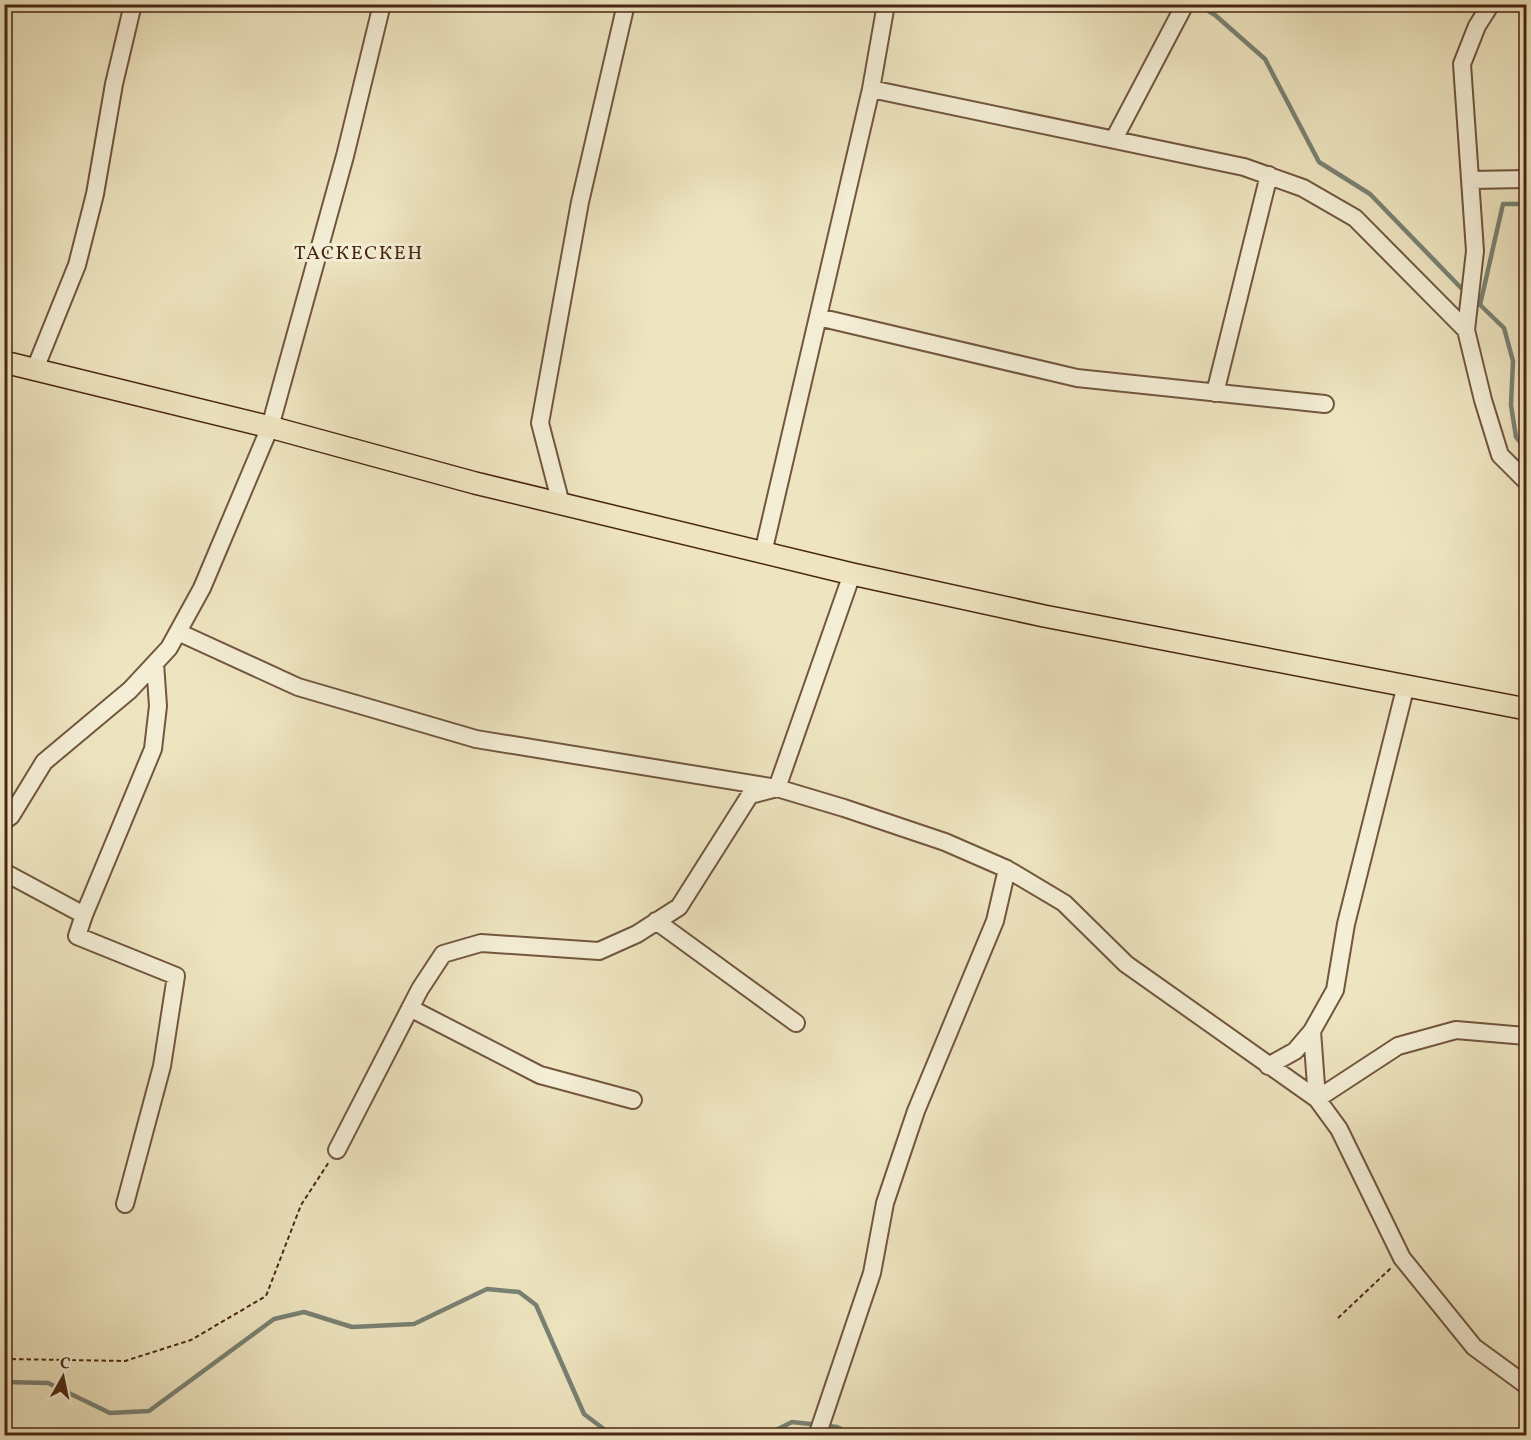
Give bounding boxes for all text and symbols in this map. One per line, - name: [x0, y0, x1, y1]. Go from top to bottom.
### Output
- district label: ТАСКЕСКЕН: [294, 240, 424, 268]
- north arrow: [33, 1347, 93, 1407]
- text: С: [58, 1352, 72, 1376]

